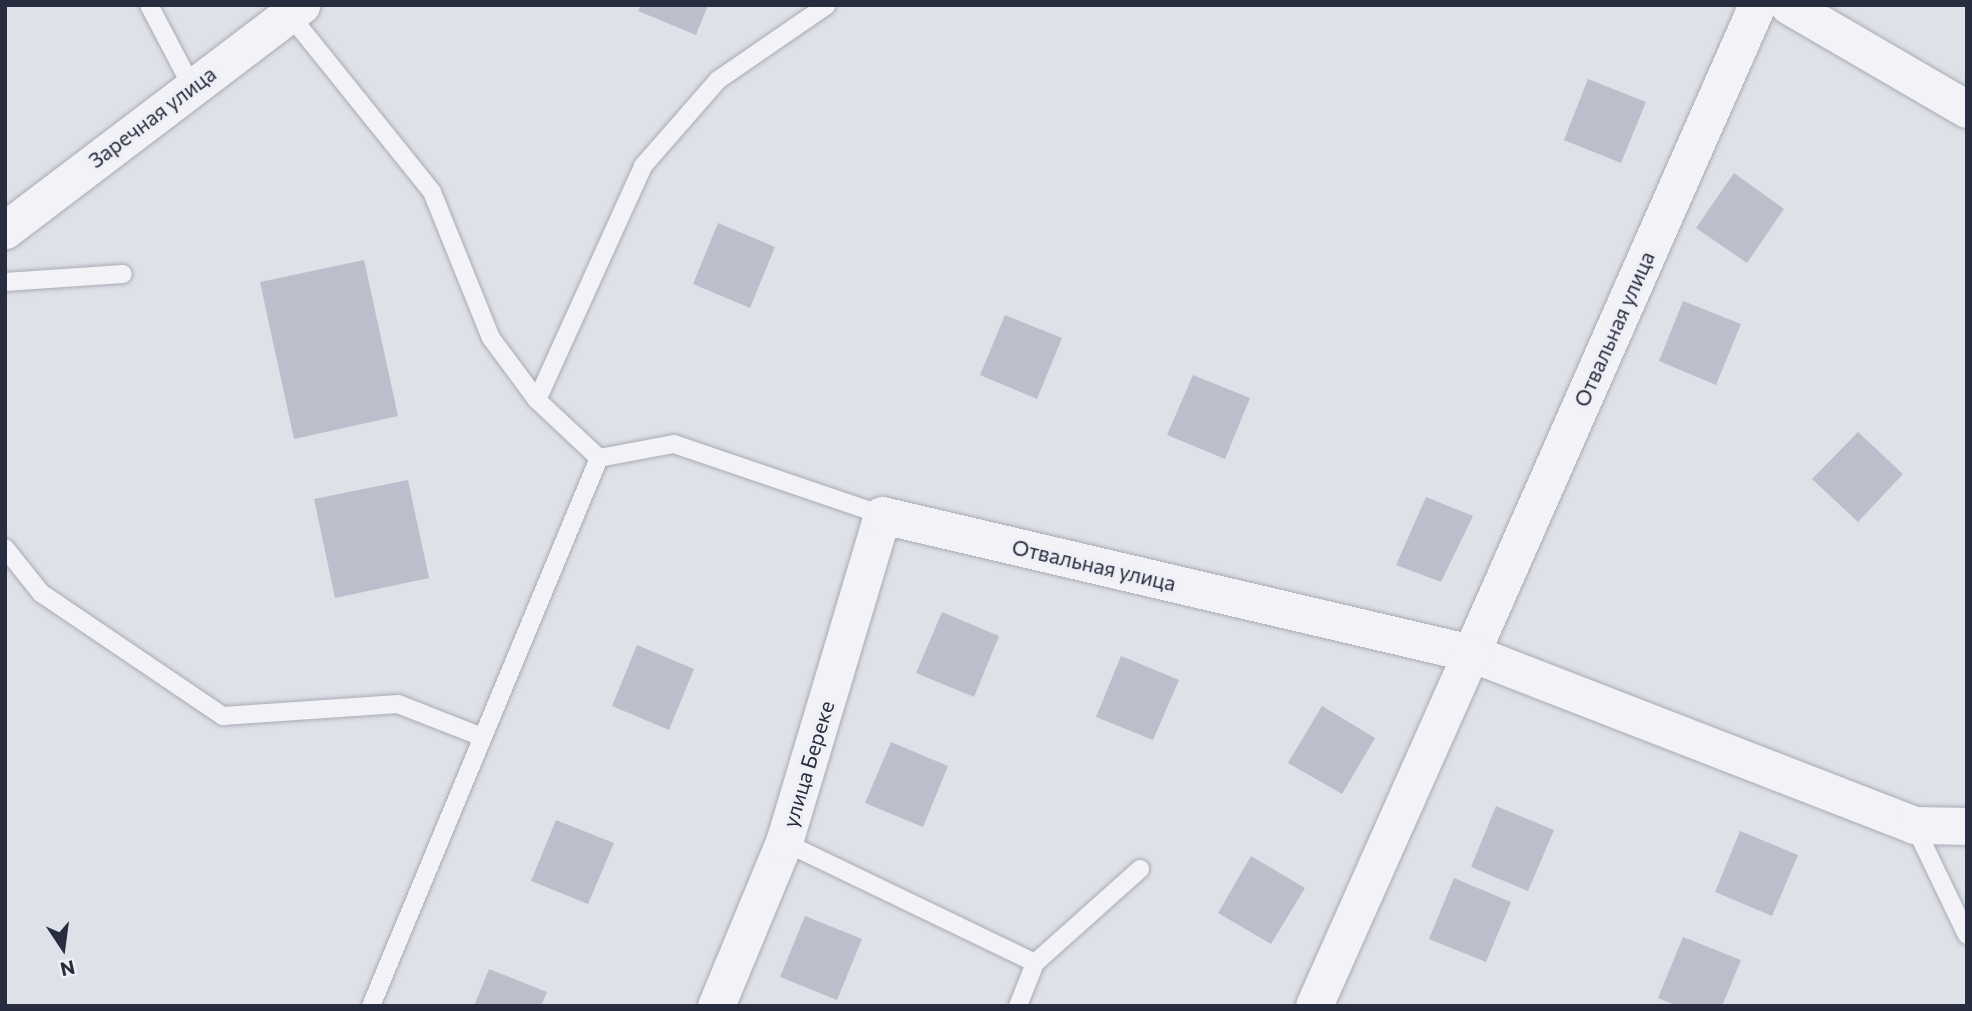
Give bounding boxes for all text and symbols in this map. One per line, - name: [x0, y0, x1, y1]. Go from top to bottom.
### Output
- street label: Заречная улица: [83, 61, 221, 173]
- street label: Отвальная улица: [1568, 247, 1660, 411]
- street label: Отвальная улица: [1010, 534, 1178, 596]
- street label: улица Береке: [777, 698, 839, 830]
- north arrow: [28, 913, 98, 983]
- text: N: [58, 956, 77, 982]

